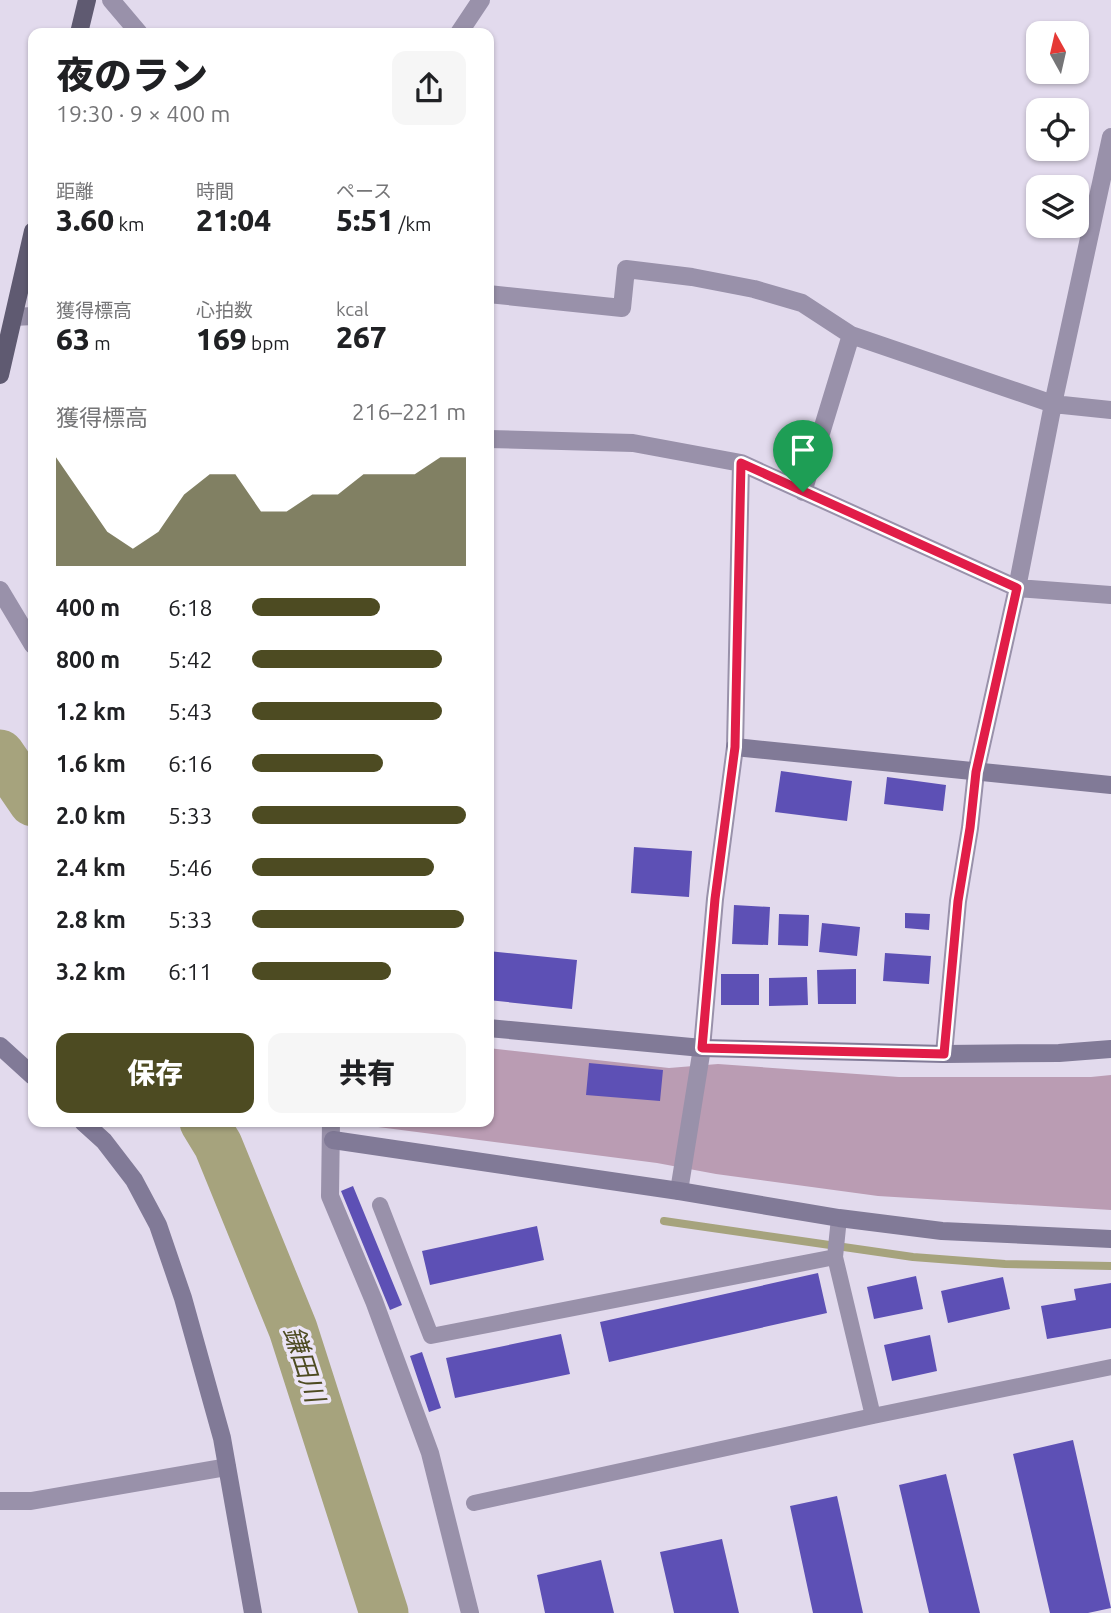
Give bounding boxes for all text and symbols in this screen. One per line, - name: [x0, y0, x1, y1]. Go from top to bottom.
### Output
- north arrow: [1026, 21, 1088, 84]
- map controls: [1026, 21, 1089, 238]
- button: share: [392, 51, 466, 125]
- text: 夜のラン: [56, 54, 208, 96]
- button: locate: [1026, 98, 1089, 161]
- text: 19:30 · 9 × 400 m: [56, 101, 230, 126]
- button: layers: [1026, 175, 1089, 238]
- text: 距離: [56, 180, 94, 202]
- text: 時間: [196, 180, 234, 202]
- text: ペース: [336, 180, 392, 202]
- text: 3.60: [56, 203, 114, 237]
- text: 21:04: [196, 203, 271, 237]
- text: 5:51: [336, 203, 394, 237]
- text: km: [114, 213, 144, 235]
- text: /km: [394, 213, 432, 235]
- text: kcal: [336, 298, 369, 320]
- text: 獲得標高: [56, 299, 132, 321]
- text: 心拍数: [196, 299, 253, 321]
- text: 267: [336, 320, 387, 354]
- text: 63: [56, 322, 90, 356]
- text: 169: [196, 322, 247, 356]
- text: m: [90, 332, 111, 354]
- text: bpm: [247, 332, 290, 354]
- text: 216–221 m: [352, 399, 466, 424]
- text: 獲得標高: [56, 405, 148, 430]
- pin: [773, 420, 833, 492]
- icon: arrive: [784, 431, 822, 469]
- text: 400 m: [56, 595, 120, 620]
- text: 6:18: [168, 595, 213, 620]
- text: 800 m: [56, 647, 120, 672]
- text: 5:42: [168, 647, 213, 672]
- text: 1.2 km: [56, 699, 126, 724]
- text: 5:43: [168, 699, 213, 724]
- text: 1.6 km: [56, 751, 126, 776]
- text: 6:16: [168, 751, 213, 776]
- text: 2.0 km: [56, 803, 126, 828]
- text: 5:33: [168, 803, 213, 828]
- text: 2.4 km: [56, 855, 126, 880]
- text: 5:46: [168, 855, 213, 880]
- text: 2.8 km: [56, 907, 126, 932]
- text: 5:33: [168, 907, 213, 932]
- text: 3.2 km: [56, 959, 126, 984]
- text: 6:11: [168, 959, 213, 984]
- button: 保存: [56, 1033, 254, 1113]
- button: 共有: [268, 1033, 466, 1113]
- water label: 鎌田川: [279, 1322, 331, 1408]

